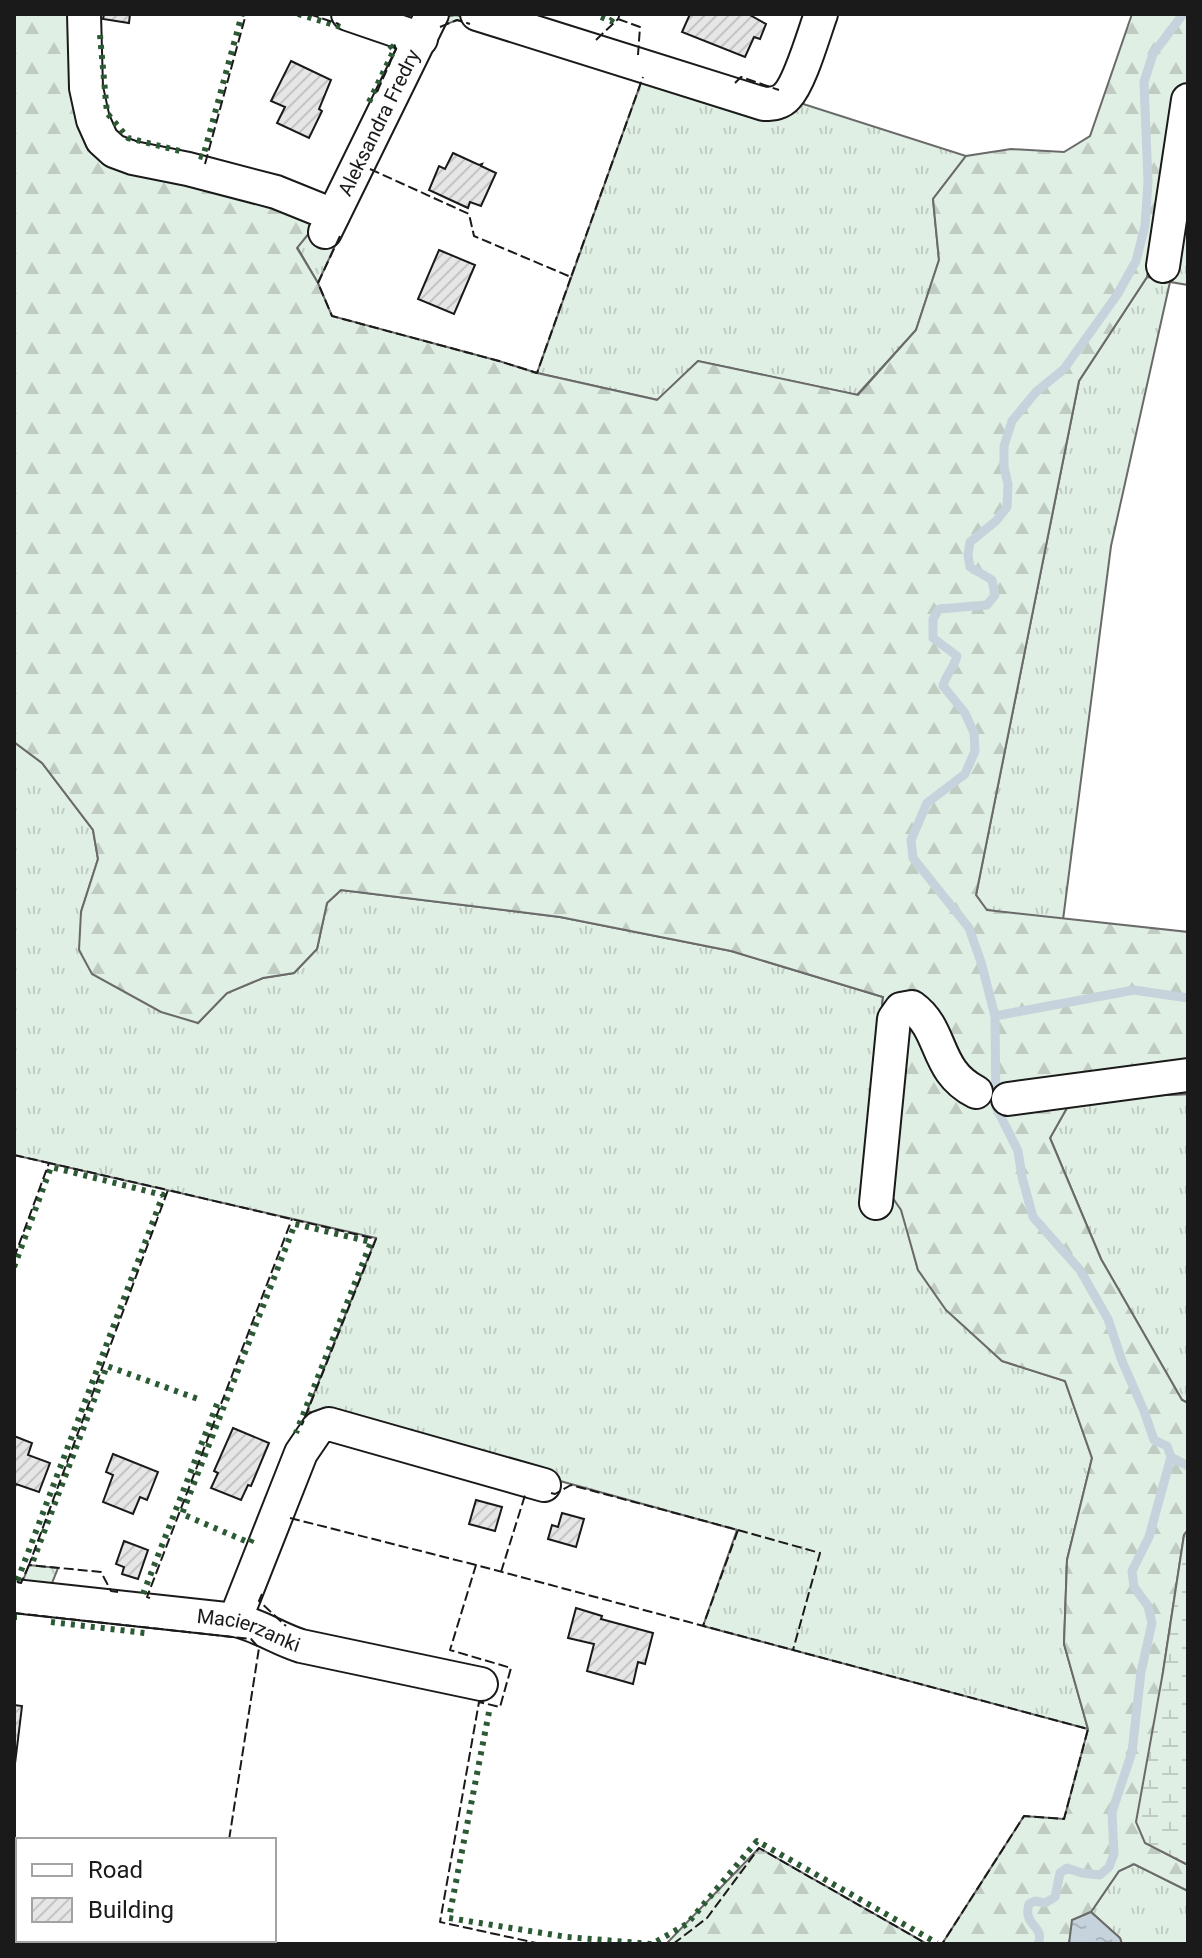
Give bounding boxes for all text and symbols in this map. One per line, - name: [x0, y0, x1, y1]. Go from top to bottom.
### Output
- street label: Aleksandra Fredry: [333, 45, 425, 200]
- street label: Macierzanki: [196, 1604, 304, 1657]
- legend: [16, 1838, 276, 1942]
- text: Road: [88, 1856, 143, 1884]
- text: Building: [88, 1896, 174, 1924]

